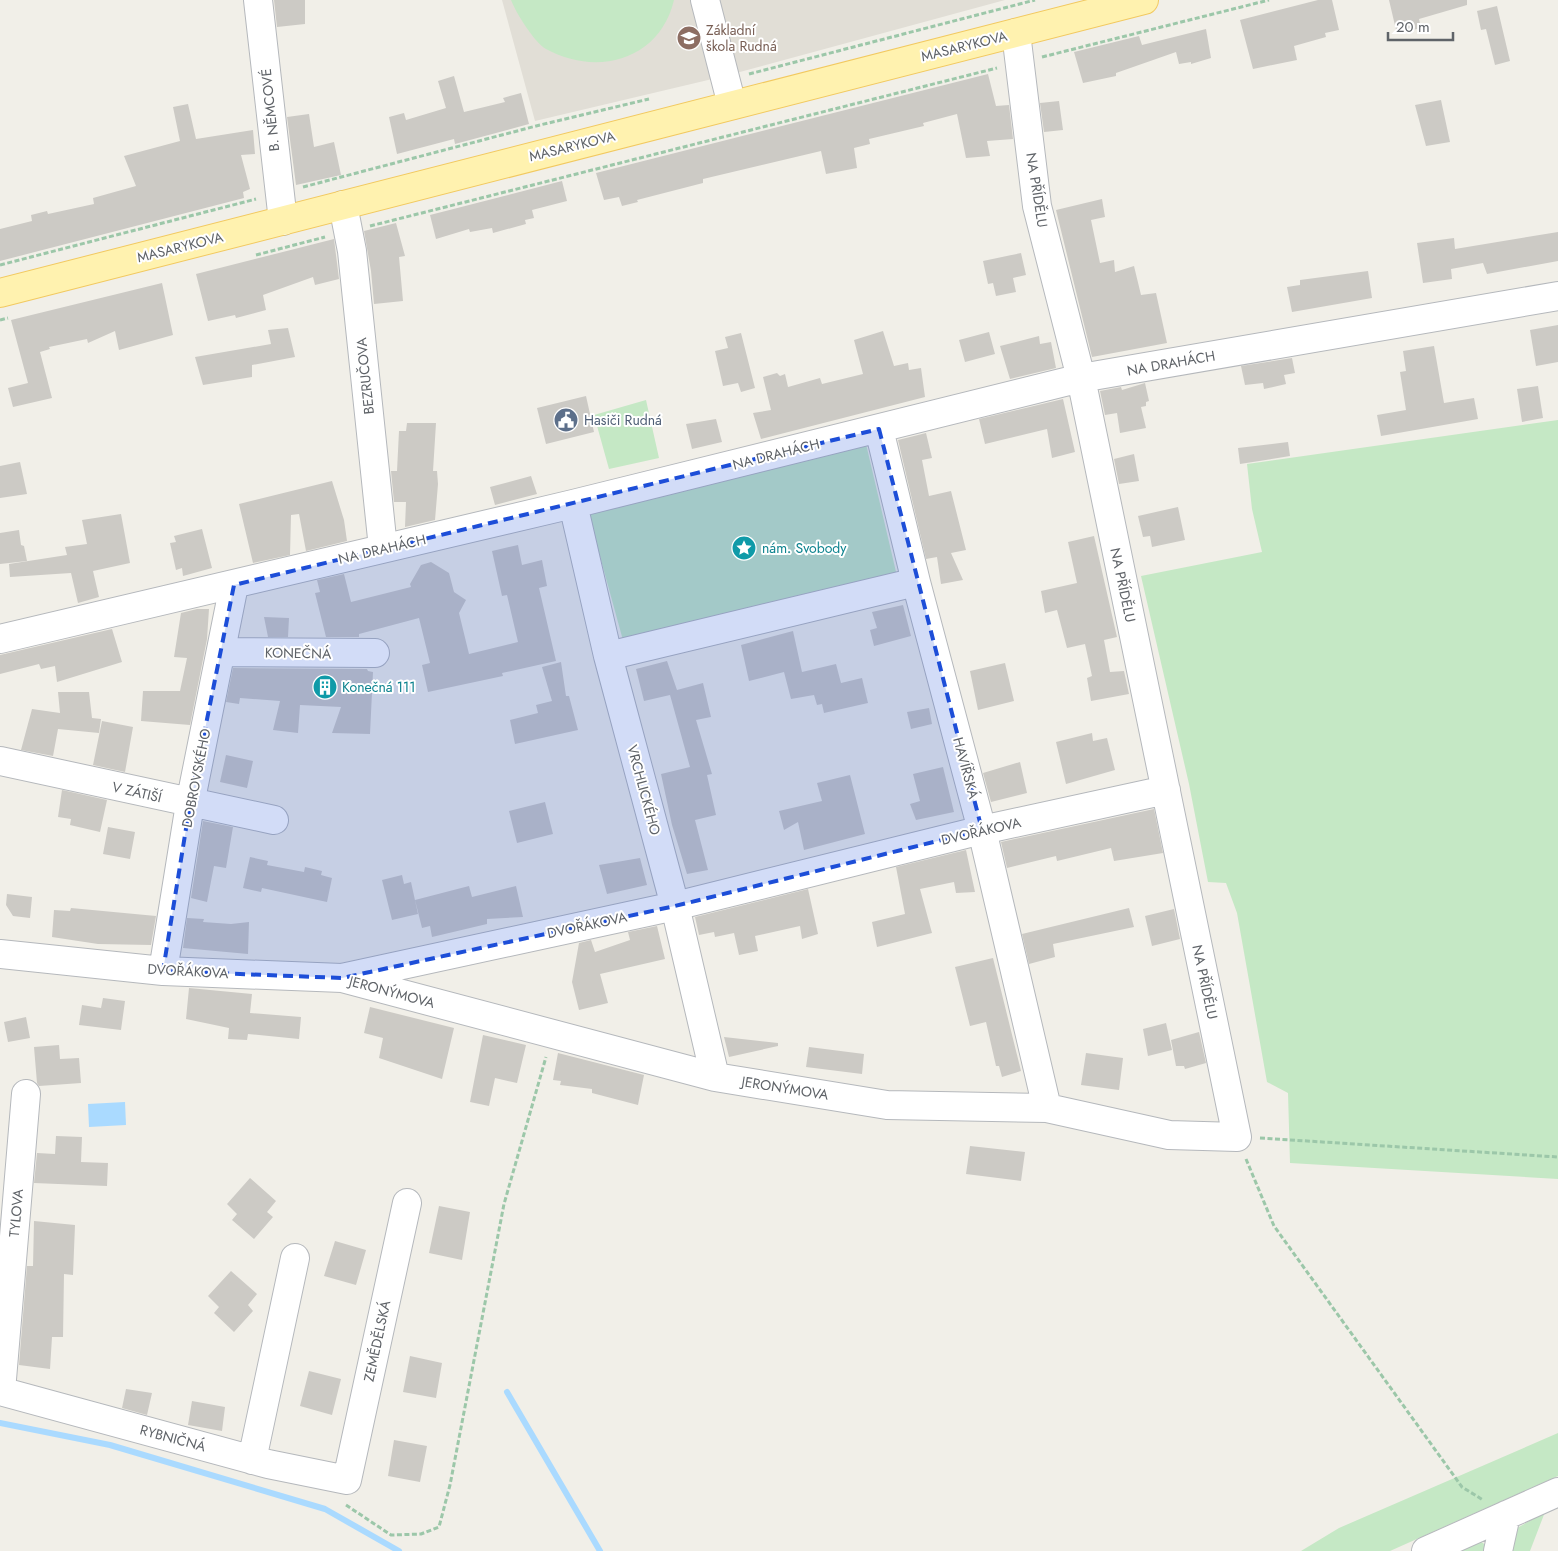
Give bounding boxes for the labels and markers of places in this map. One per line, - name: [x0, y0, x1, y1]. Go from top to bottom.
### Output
- place label: Základní škola Rudná: [706, 20, 777, 56]
- school or university icon: Základní škola Rudná: [676, 25, 702, 51]
- public building icon: Hasiči Rudná: [553, 407, 579, 433]
- place label: Hasiči Rudná: [584, 410, 662, 430]
- place icon: nám. Svobody: [731, 535, 757, 561]
- place label: nám. Svobody: [762, 538, 847, 558]
- building icon: Konečná 111: [312, 674, 338, 700]
- place label: Konečná 111: [342, 677, 416, 697]

